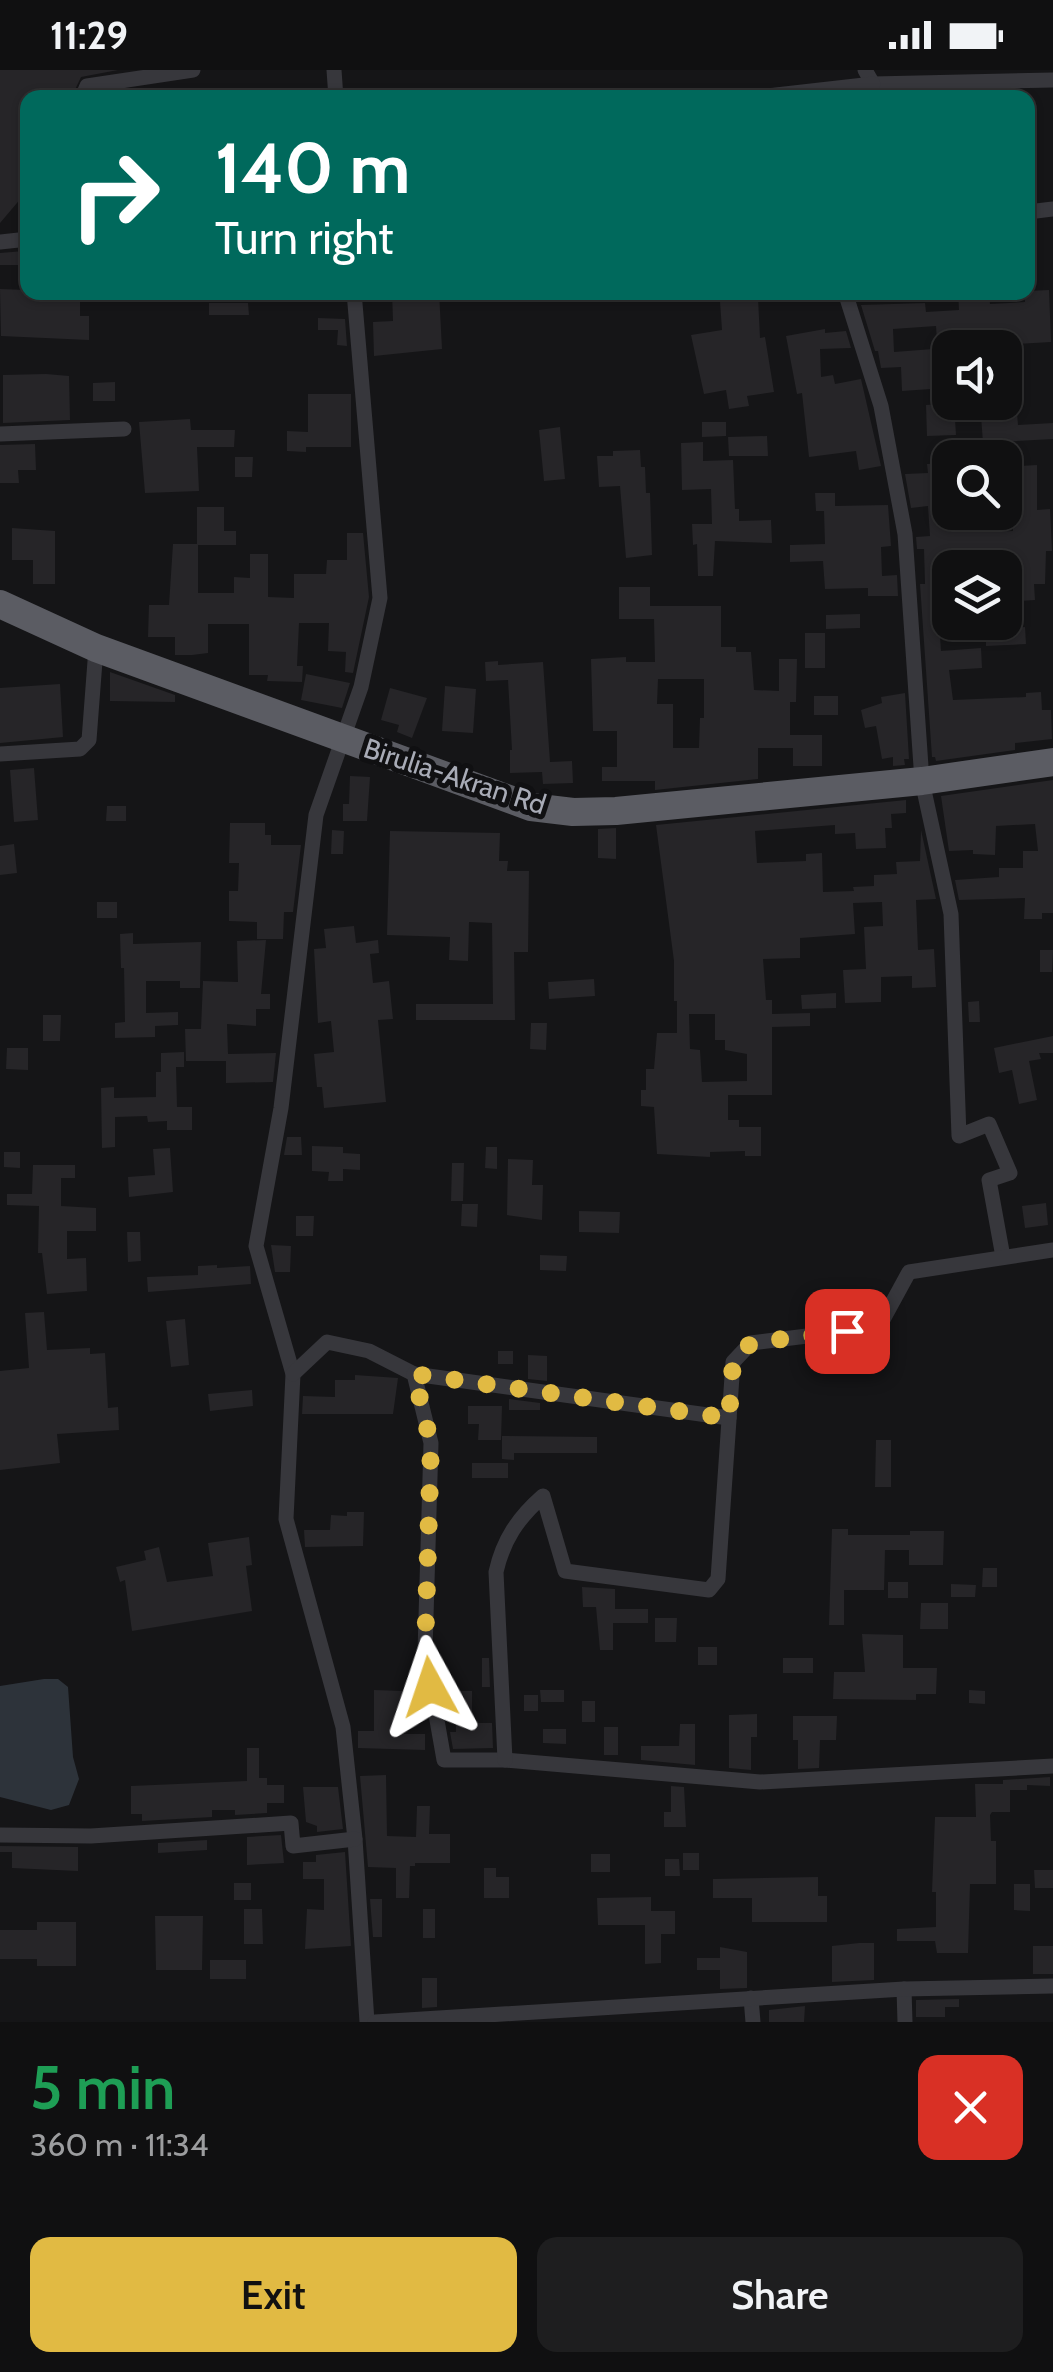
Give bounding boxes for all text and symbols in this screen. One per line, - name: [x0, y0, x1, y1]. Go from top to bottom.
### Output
- text: 11:29: [50, 12, 128, 59]
- text: 140 m: [215, 125, 410, 211]
- icon: right: [50, 130, 180, 260]
- text: Turn right: [215, 211, 394, 265]
- map controls: [932, 330, 1022, 640]
- button: sound: [932, 330, 1022, 420]
- button: search: [932, 440, 1022, 530]
- button: layers: [932, 550, 1022, 640]
- street label: Birulia-Akran Rd: [360, 731, 550, 821]
- pin: [805, 1289, 890, 1374]
- icon: arrive: [820, 1304, 875, 1359]
- position arrow: [378, 1635, 482, 1739]
- text: 5 min: [30, 2051, 175, 2124]
- button: close: [918, 2055, 1023, 2160]
- text: 360 m · 11:34: [30, 2125, 208, 2164]
- button: Exit: [30, 2237, 517, 2352]
- button: Share: [537, 2237, 1023, 2352]

